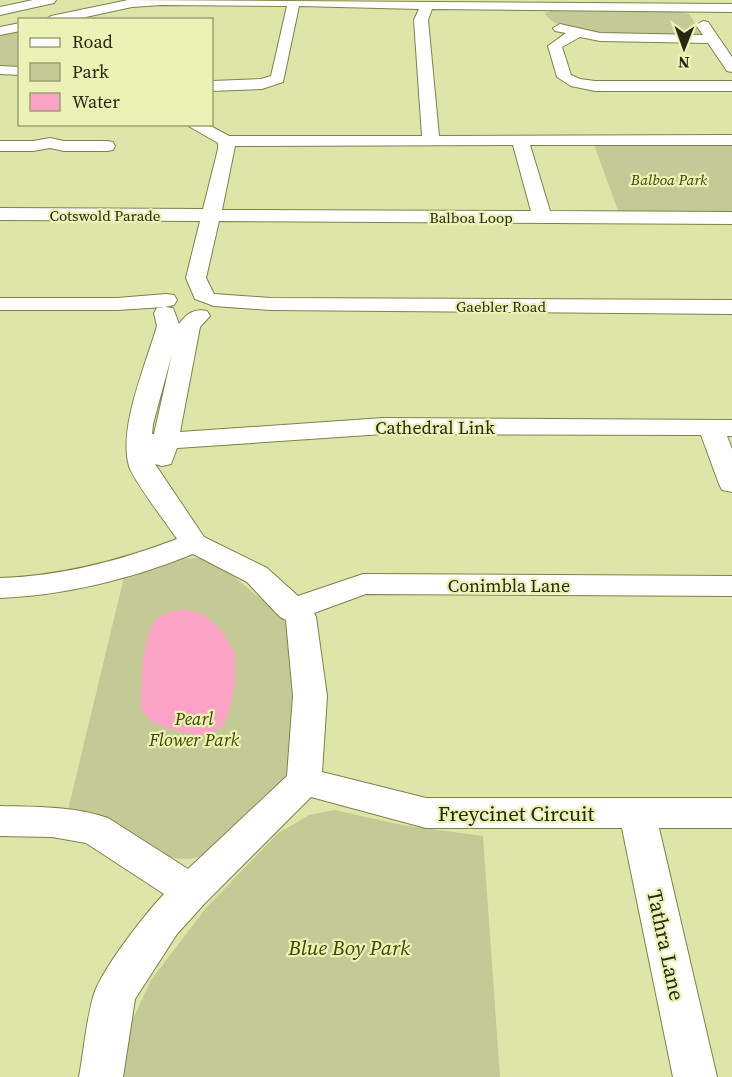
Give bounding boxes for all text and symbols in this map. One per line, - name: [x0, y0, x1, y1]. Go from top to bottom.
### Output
- legend: [18, 18, 213, 126]
- north arrow: [654, 18, 714, 78]
- text: Road: [72, 29, 113, 54]
- text: N: [677, 52, 690, 74]
- text: Park: [72, 59, 109, 84]
- text: Water: [72, 89, 120, 114]
- park label: Balboa Park: [630, 169, 708, 190]
- street label: Cotswold Parade: [49, 205, 161, 226]
- street label: Balboa Loop: [429, 207, 513, 228]
- street label: Gaebler Road: [456, 296, 546, 317]
- street label: Cathedral Link: [375, 415, 495, 440]
- street label: Conimbla Lane: [448, 573, 570, 598]
- park label: Pearl Flower Park: [148, 706, 240, 752]
- street label: Freycinet Circuit: [438, 799, 594, 828]
- street label: Tathra Lane: [640, 887, 692, 1003]
- park label: Blue Boy Park: [287, 933, 410, 962]

